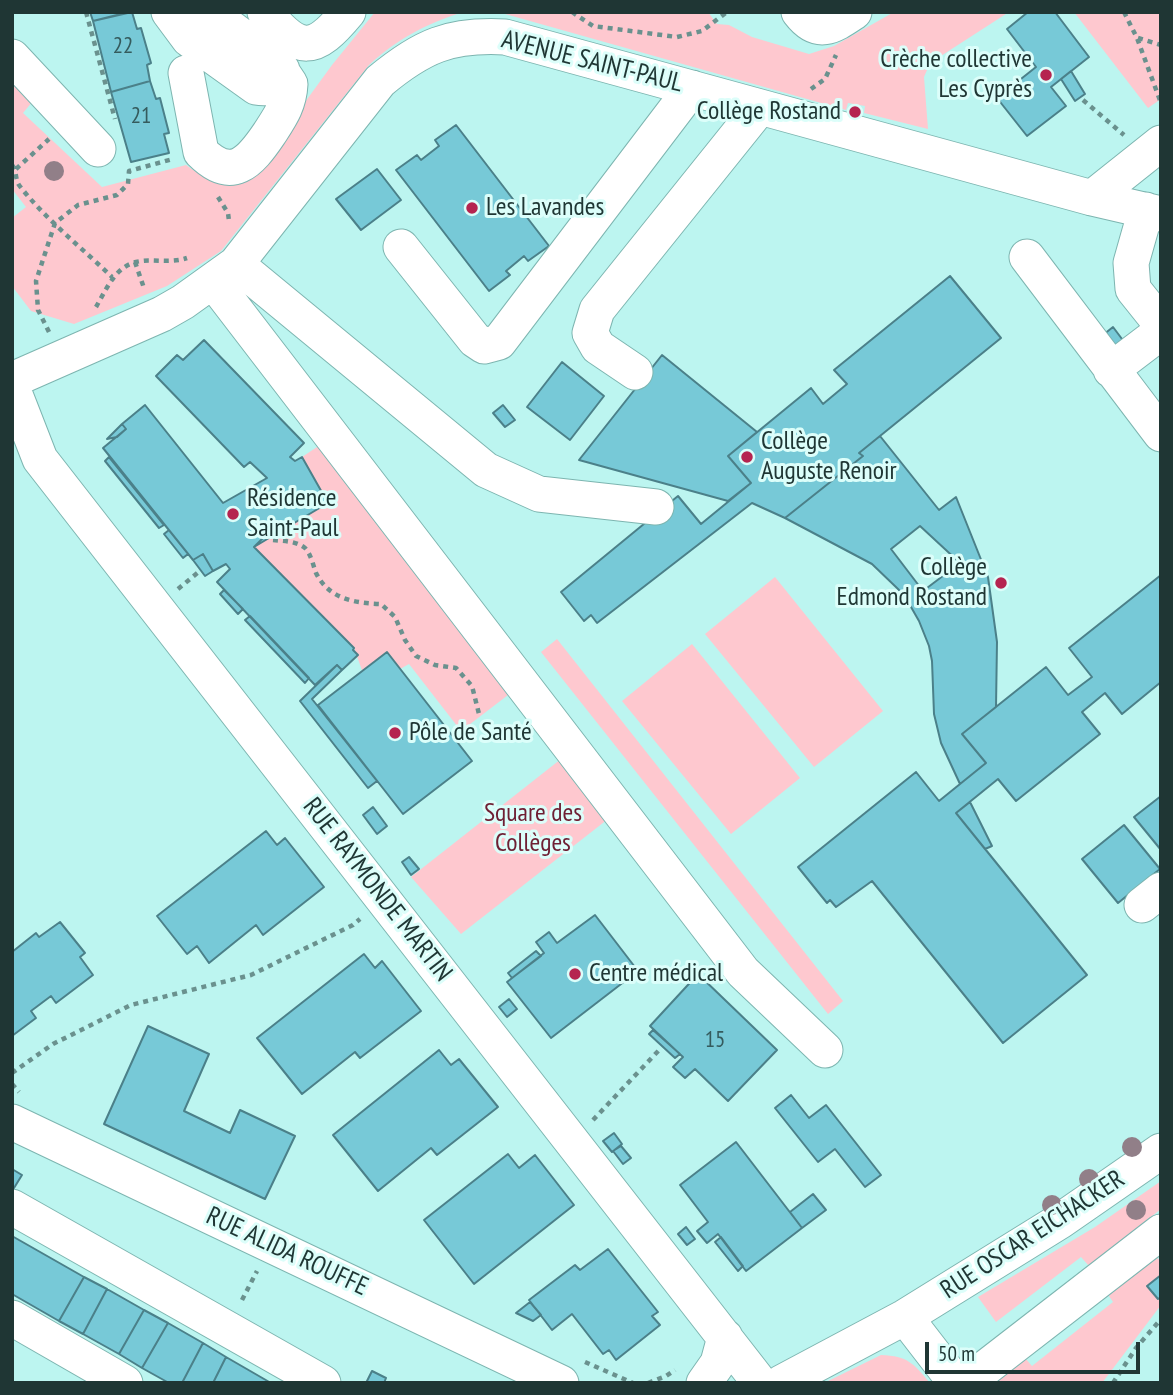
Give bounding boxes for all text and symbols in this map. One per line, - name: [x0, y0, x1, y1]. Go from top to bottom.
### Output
- street label: AVENUE SAINT-PAUL: [498, 24, 686, 100]
- house number: 22: [113, 32, 133, 60]
- place label: Crèche collective Les Cyprès: [880, 44, 1032, 106]
- marker: Crèche collective Les Cyprès: [1038, 67, 1054, 83]
- place label: Collège Rostand: [697, 96, 841, 128]
- house number: 21: [131, 102, 151, 130]
- marker: Collège Rostand: [847, 104, 863, 120]
- place label: Les Lavandes: [486, 192, 604, 224]
- marker: Les Lavandes: [464, 200, 480, 216]
- place label: Collège Auguste Renoir: [761, 426, 897, 488]
- marker: Collège Auguste Renoir: [739, 449, 755, 465]
- place label: Résidence Saint-Paul: [247, 483, 338, 544]
- marker: Résidence Saint-Paul: [225, 506, 241, 522]
- place label: Collège Edmond Rostand: [837, 552, 987, 614]
- marker: Collège Edmond Rostand: [993, 575, 1009, 591]
- place label: Pôle de Santé: [409, 717, 532, 749]
- marker: Pôle de Santé: [387, 725, 403, 741]
- street label: RUE RAYMONDE MARTIN: [296, 792, 458, 988]
- park label: Square des Collèges: [484, 798, 582, 860]
- place label: Centre médical: [589, 958, 723, 990]
- marker: Centre médical: [567, 966, 583, 982]
- house number: 15: [705, 1026, 725, 1054]
- street label: RUE OSCAR EICHACKER: [935, 1164, 1131, 1306]
- street label: RUE ALIDA ROUFFE: [201, 1201, 373, 1303]
- scale bar: [928, 1328, 1143, 1372]
- text: 50 m: [938, 1340, 975, 1367]

